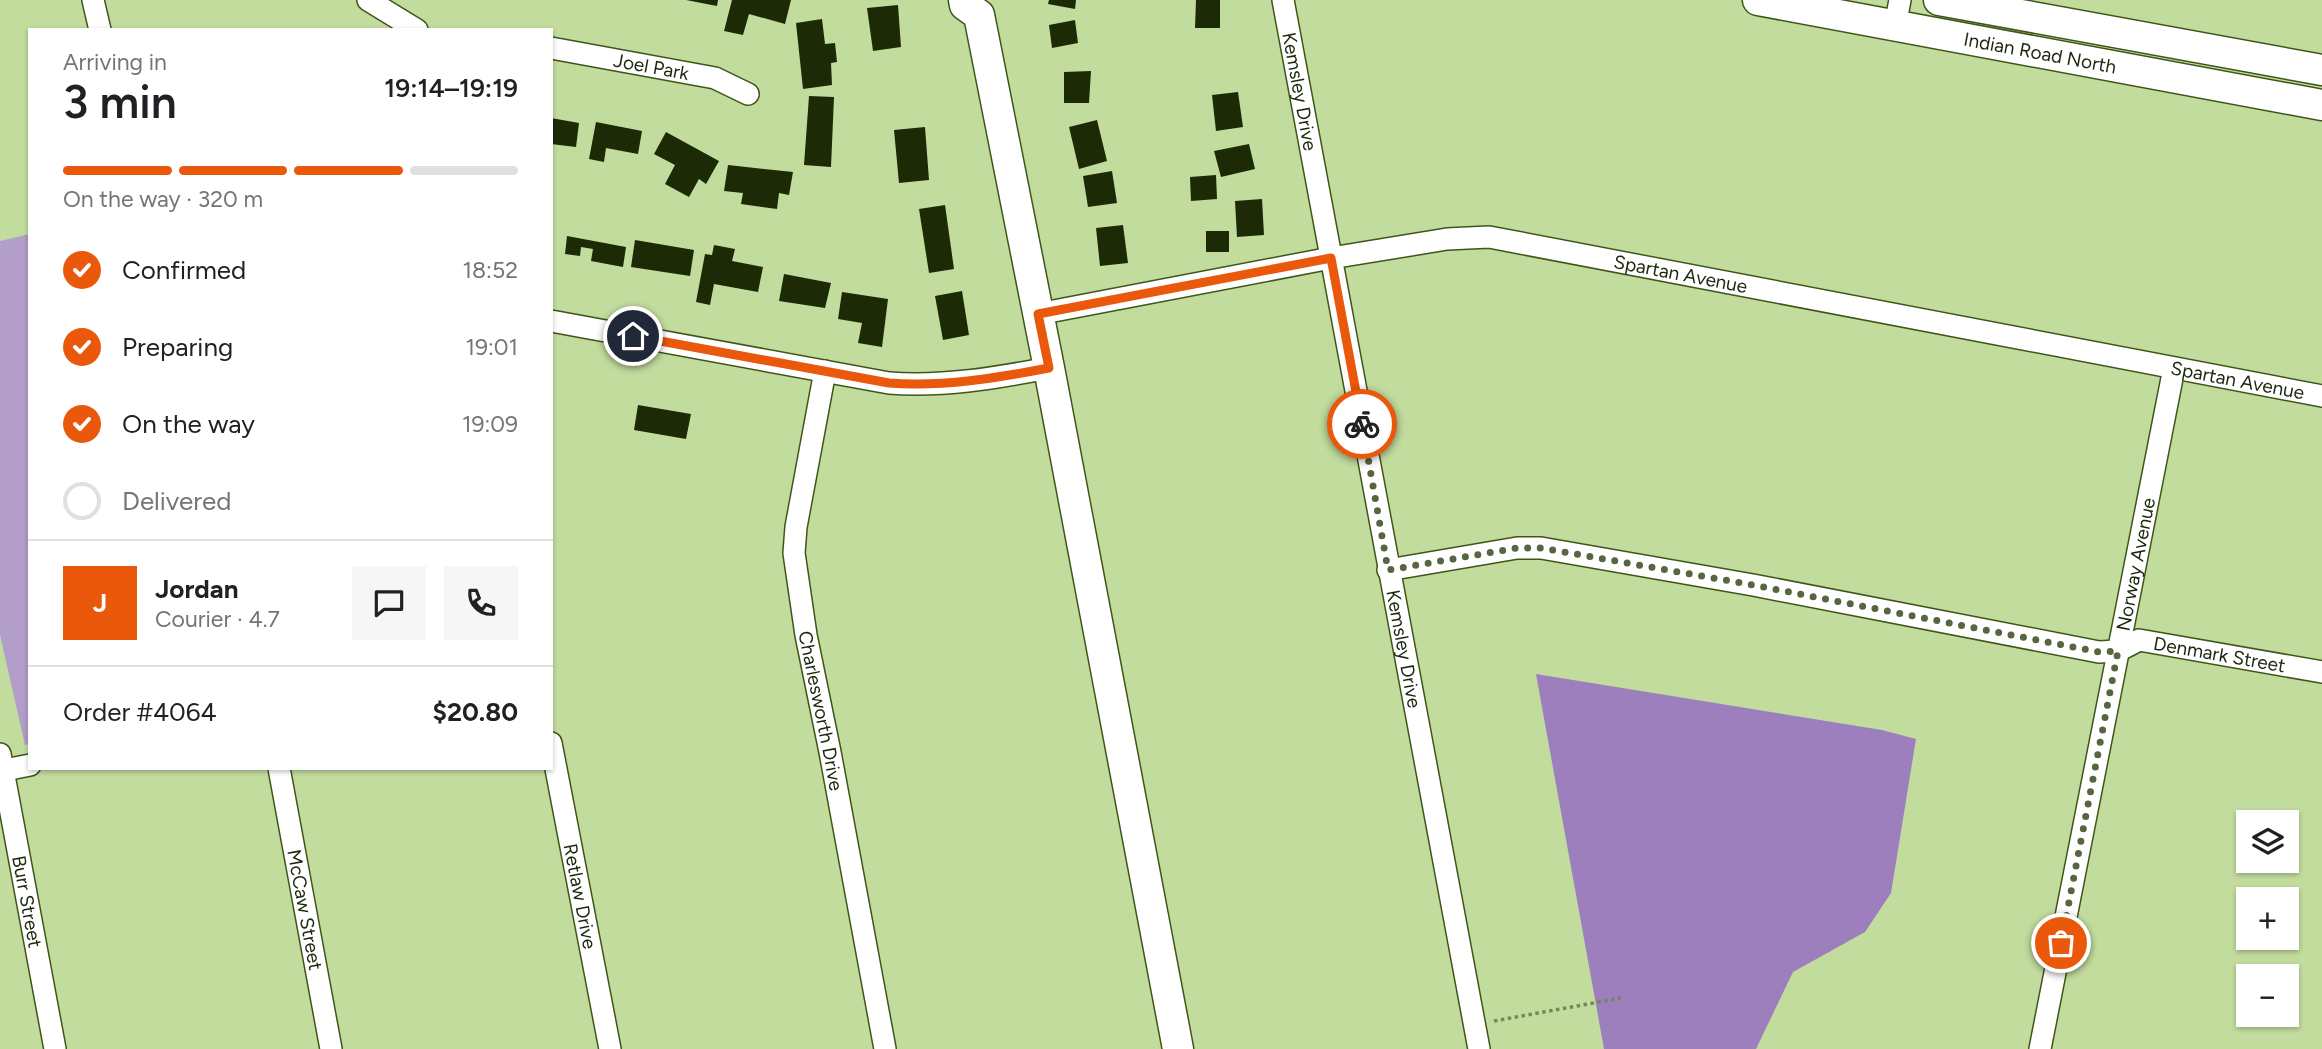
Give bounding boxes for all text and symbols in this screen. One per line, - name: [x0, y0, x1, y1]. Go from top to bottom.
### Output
- street label: Indian Road North: [1962, 28, 2118, 78]
- street label: Kemsley Drive: [1277, 30, 1322, 153]
- text: Arriving in: [63, 48, 167, 76]
- street label: Joel Park: [612, 49, 692, 85]
- text: 19:14–19:19: [384, 72, 518, 104]
- text: 3 min: [63, 74, 177, 130]
- text: On the way · 320 m: [63, 185, 263, 213]
- street label: Spartan Avenue: [1612, 250, 1749, 298]
- icon: check: [63, 251, 101, 289]
- text: Confirmed: [122, 254, 246, 286]
- text: 18:52: [462, 256, 518, 284]
- pin: [603, 306, 663, 366]
- icon: home: [614, 317, 652, 355]
- icon: check: [63, 328, 101, 366]
- text: Preparing: [122, 331, 233, 363]
- text: 19:01: [465, 333, 518, 361]
- street label: Spartan Avenue: [2169, 356, 2306, 404]
- courier: [1327, 389, 1397, 459]
- icon: check: [63, 405, 101, 443]
- icon: bike: [1343, 405, 1381, 443]
- text: On the way: [122, 408, 255, 440]
- text: 19:09: [462, 410, 518, 438]
- text: Delivered: [122, 485, 231, 517]
- street label: Norway Avenue: [2112, 496, 2160, 633]
- button: chat: [352, 566, 426, 640]
- button: phone: [444, 566, 518, 640]
- text: Jordan: [155, 573, 238, 605]
- text: J: [93, 587, 107, 619]
- street label: Kemsley Drive: [1381, 588, 1426, 710]
- text: Courier · 4.7: [155, 605, 280, 633]
- street label: Charlesworth Drive: [793, 629, 848, 793]
- street label: Denmark Street: [2152, 632, 2287, 677]
- text: Order #4064: [63, 696, 217, 728]
- text: $20.80: [432, 696, 518, 728]
- map controls: [2236, 810, 2299, 1027]
- button: layers: [2236, 810, 2299, 873]
- street label: Retlaw Drive: [559, 842, 601, 951]
- street label: McCaw Street: [282, 847, 327, 972]
- street label: Burr Street: [7, 854, 47, 949]
- button: +: [2236, 887, 2299, 950]
- pin: [2031, 913, 2091, 973]
- icon: bag: [2042, 924, 2080, 962]
- button: −: [2236, 964, 2299, 1027]

